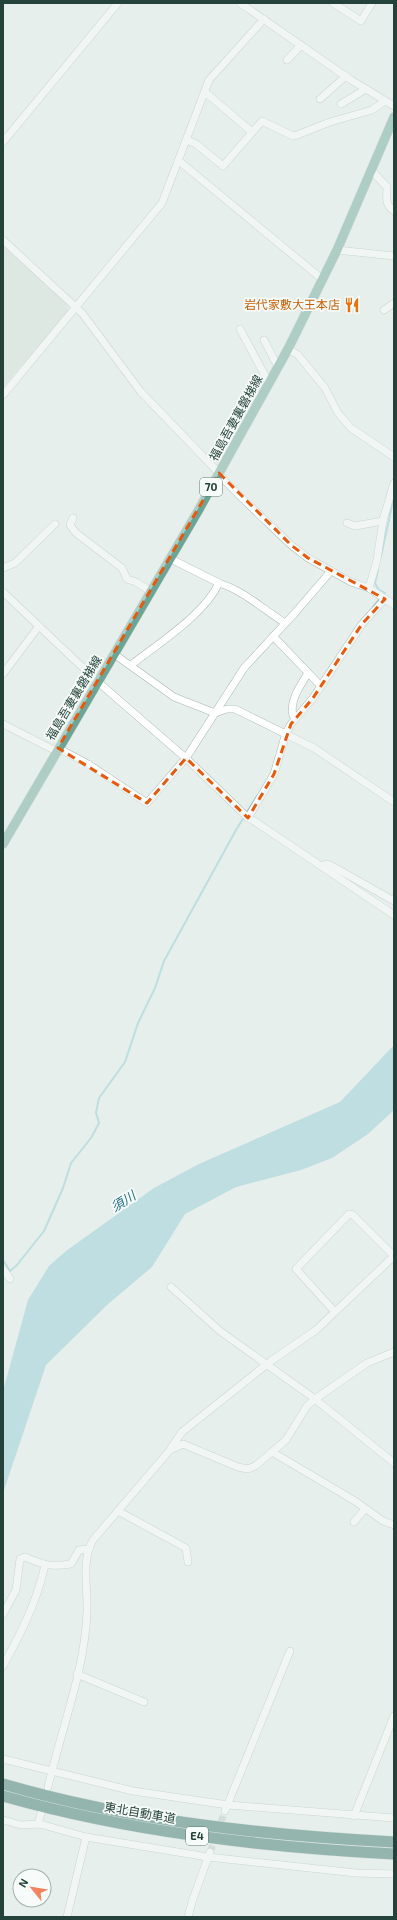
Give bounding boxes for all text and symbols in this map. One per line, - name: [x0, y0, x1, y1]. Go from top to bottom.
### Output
- restaurant icon: 岩代家敷大王本店: [343, 296, 361, 314]
- place label: 岩代家敷大王本店: [244, 297, 340, 311]
- street label: 福島吾妻裏磐梯線: [206, 372, 265, 463]
- road number: 70: [200, 478, 222, 496]
- street label: 福島吾妻裏磐梯線: [42, 653, 104, 742]
- water label: 須川: [108, 1186, 140, 1215]
- street label: 東北自動車道: [103, 1799, 177, 1825]
- road number: E4: [186, 1827, 208, 1845]
- north arrow: [12, 1868, 52, 1908]
- text: N: [15, 1876, 31, 1889]

